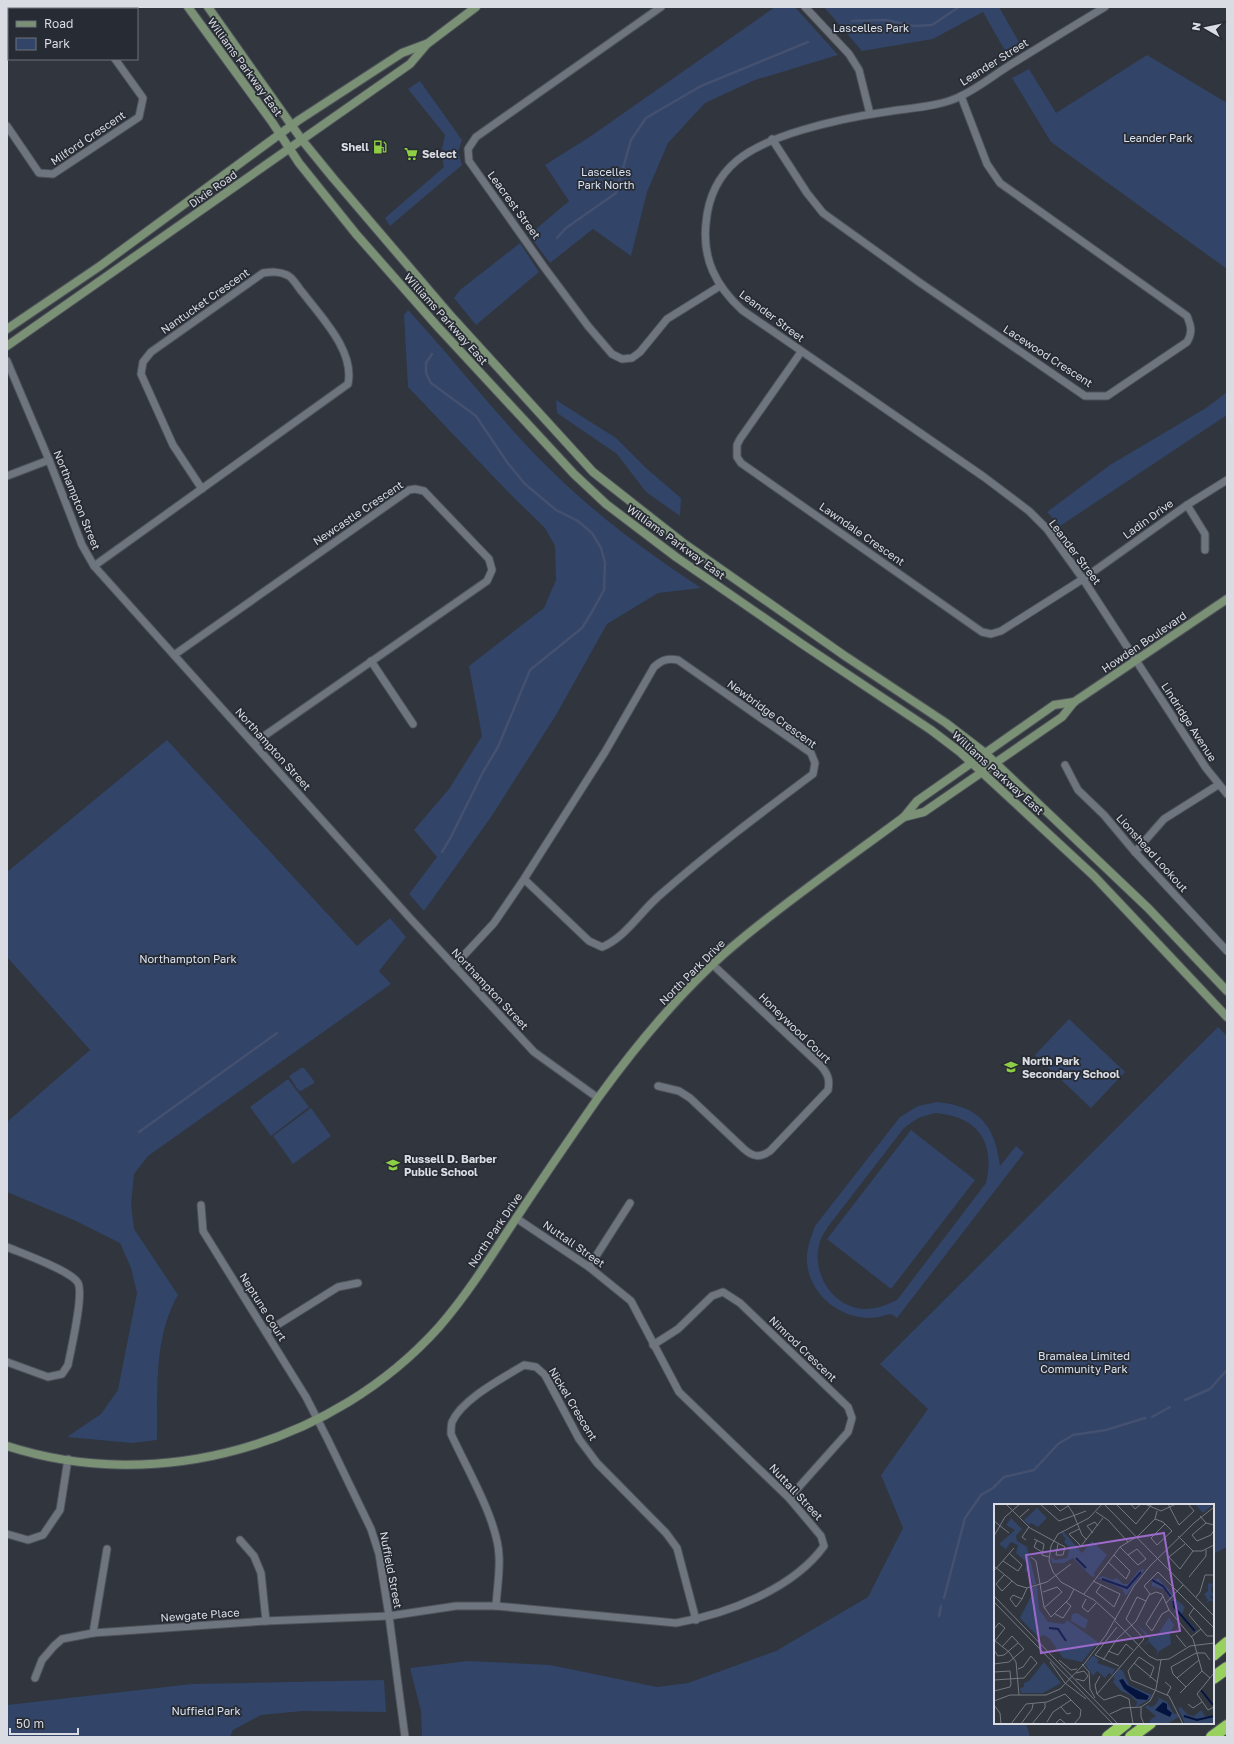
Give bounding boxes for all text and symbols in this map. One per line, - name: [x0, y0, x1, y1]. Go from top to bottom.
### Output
- legend: [8, 8, 138, 60]
- north arrow: [1186, 8, 1226, 48]
- street label: Williams Parkway East: [205, 15, 286, 118]
- text: Road: [44, 16, 73, 31]
- park label: Lascelles Park: [833, 21, 909, 34]
- text: N: [1189, 21, 1203, 32]
- street label: Leander Street: [957, 35, 1030, 88]
- text: Park: [44, 36, 70, 51]
- street label: Milford Crescent: [48, 108, 128, 167]
- park label: Leander Park: [1123, 131, 1193, 144]
- fuel station icon: Shell: [372, 139, 388, 155]
- place label: Shell: [341, 140, 369, 153]
- supermarket icon: Select: [403, 146, 419, 162]
- place label: Select: [422, 147, 457, 160]
- park label: Lascelles Park North: [577, 165, 635, 191]
- street label: Dixie Road: [186, 167, 239, 210]
- street label: Leacrest Street: [485, 168, 543, 241]
- street label: Nantucket Crescent: [158, 265, 251, 336]
- street label: Williams Parkway East: [402, 270, 491, 367]
- street label: Leander Street: [737, 287, 807, 344]
- street label: Lacewood Crescent: [1001, 322, 1095, 389]
- street label: Northampton Street: [52, 448, 103, 552]
- street label: Newcastle Crescent: [310, 478, 405, 548]
- street label: Ladin Drive: [1120, 496, 1175, 541]
- street label: Lawndale Crescent: [817, 499, 907, 568]
- street label: Williams Parkway East: [625, 501, 728, 582]
- street label: Leander Street: [1047, 517, 1104, 587]
- street label: Howden Boulevard: [1099, 608, 1189, 675]
- street label: Newbridge Crescent: [725, 677, 820, 750]
- street label: Lindridge Avenue: [1159, 680, 1220, 764]
- street label: Northampton Street: [233, 705, 314, 793]
- street label: Williams Parkway East: [950, 728, 1047, 817]
- street label: Lionshead Lookout: [1114, 811, 1191, 894]
- street label: North Park Drive: [656, 936, 727, 1007]
- street label: Northampton Street: [449, 945, 531, 1032]
- park label: Northampton Park: [139, 952, 237, 965]
- street label: Honeywood Court: [757, 990, 834, 1065]
- place label: North Park Secondary School: [1022, 1054, 1120, 1080]
- school or university icon: North Park Secondary School: [1003, 1059, 1019, 1075]
- place label: Russell D. Barber Public School: [404, 1152, 498, 1178]
- school or university icon: Russell D. Barber Public School: [385, 1157, 401, 1173]
- street label: North Park Drive: [465, 1190, 524, 1270]
- street label: Nuttall Street: [541, 1218, 608, 1270]
- street label: Neptune Court: [237, 1270, 290, 1343]
- street label: Nimrod Crescent: [767, 1313, 840, 1384]
- park label: Bramalea Limited Community Park: [1038, 1349, 1130, 1375]
- street label: Nickel Crescent: [546, 1365, 600, 1443]
- street label: Nuttall Street: [767, 1461, 826, 1523]
- inset map: [994, 1504, 1214, 1724]
- street label: Nuffield Street: [378, 1530, 405, 1609]
- street label: Newgate Place: [160, 1605, 240, 1624]
- park label: Nuffield Park: [171, 1704, 241, 1717]
- scale bar: [10, 1710, 78, 1736]
- text: 50 m: [16, 1716, 44, 1731]

